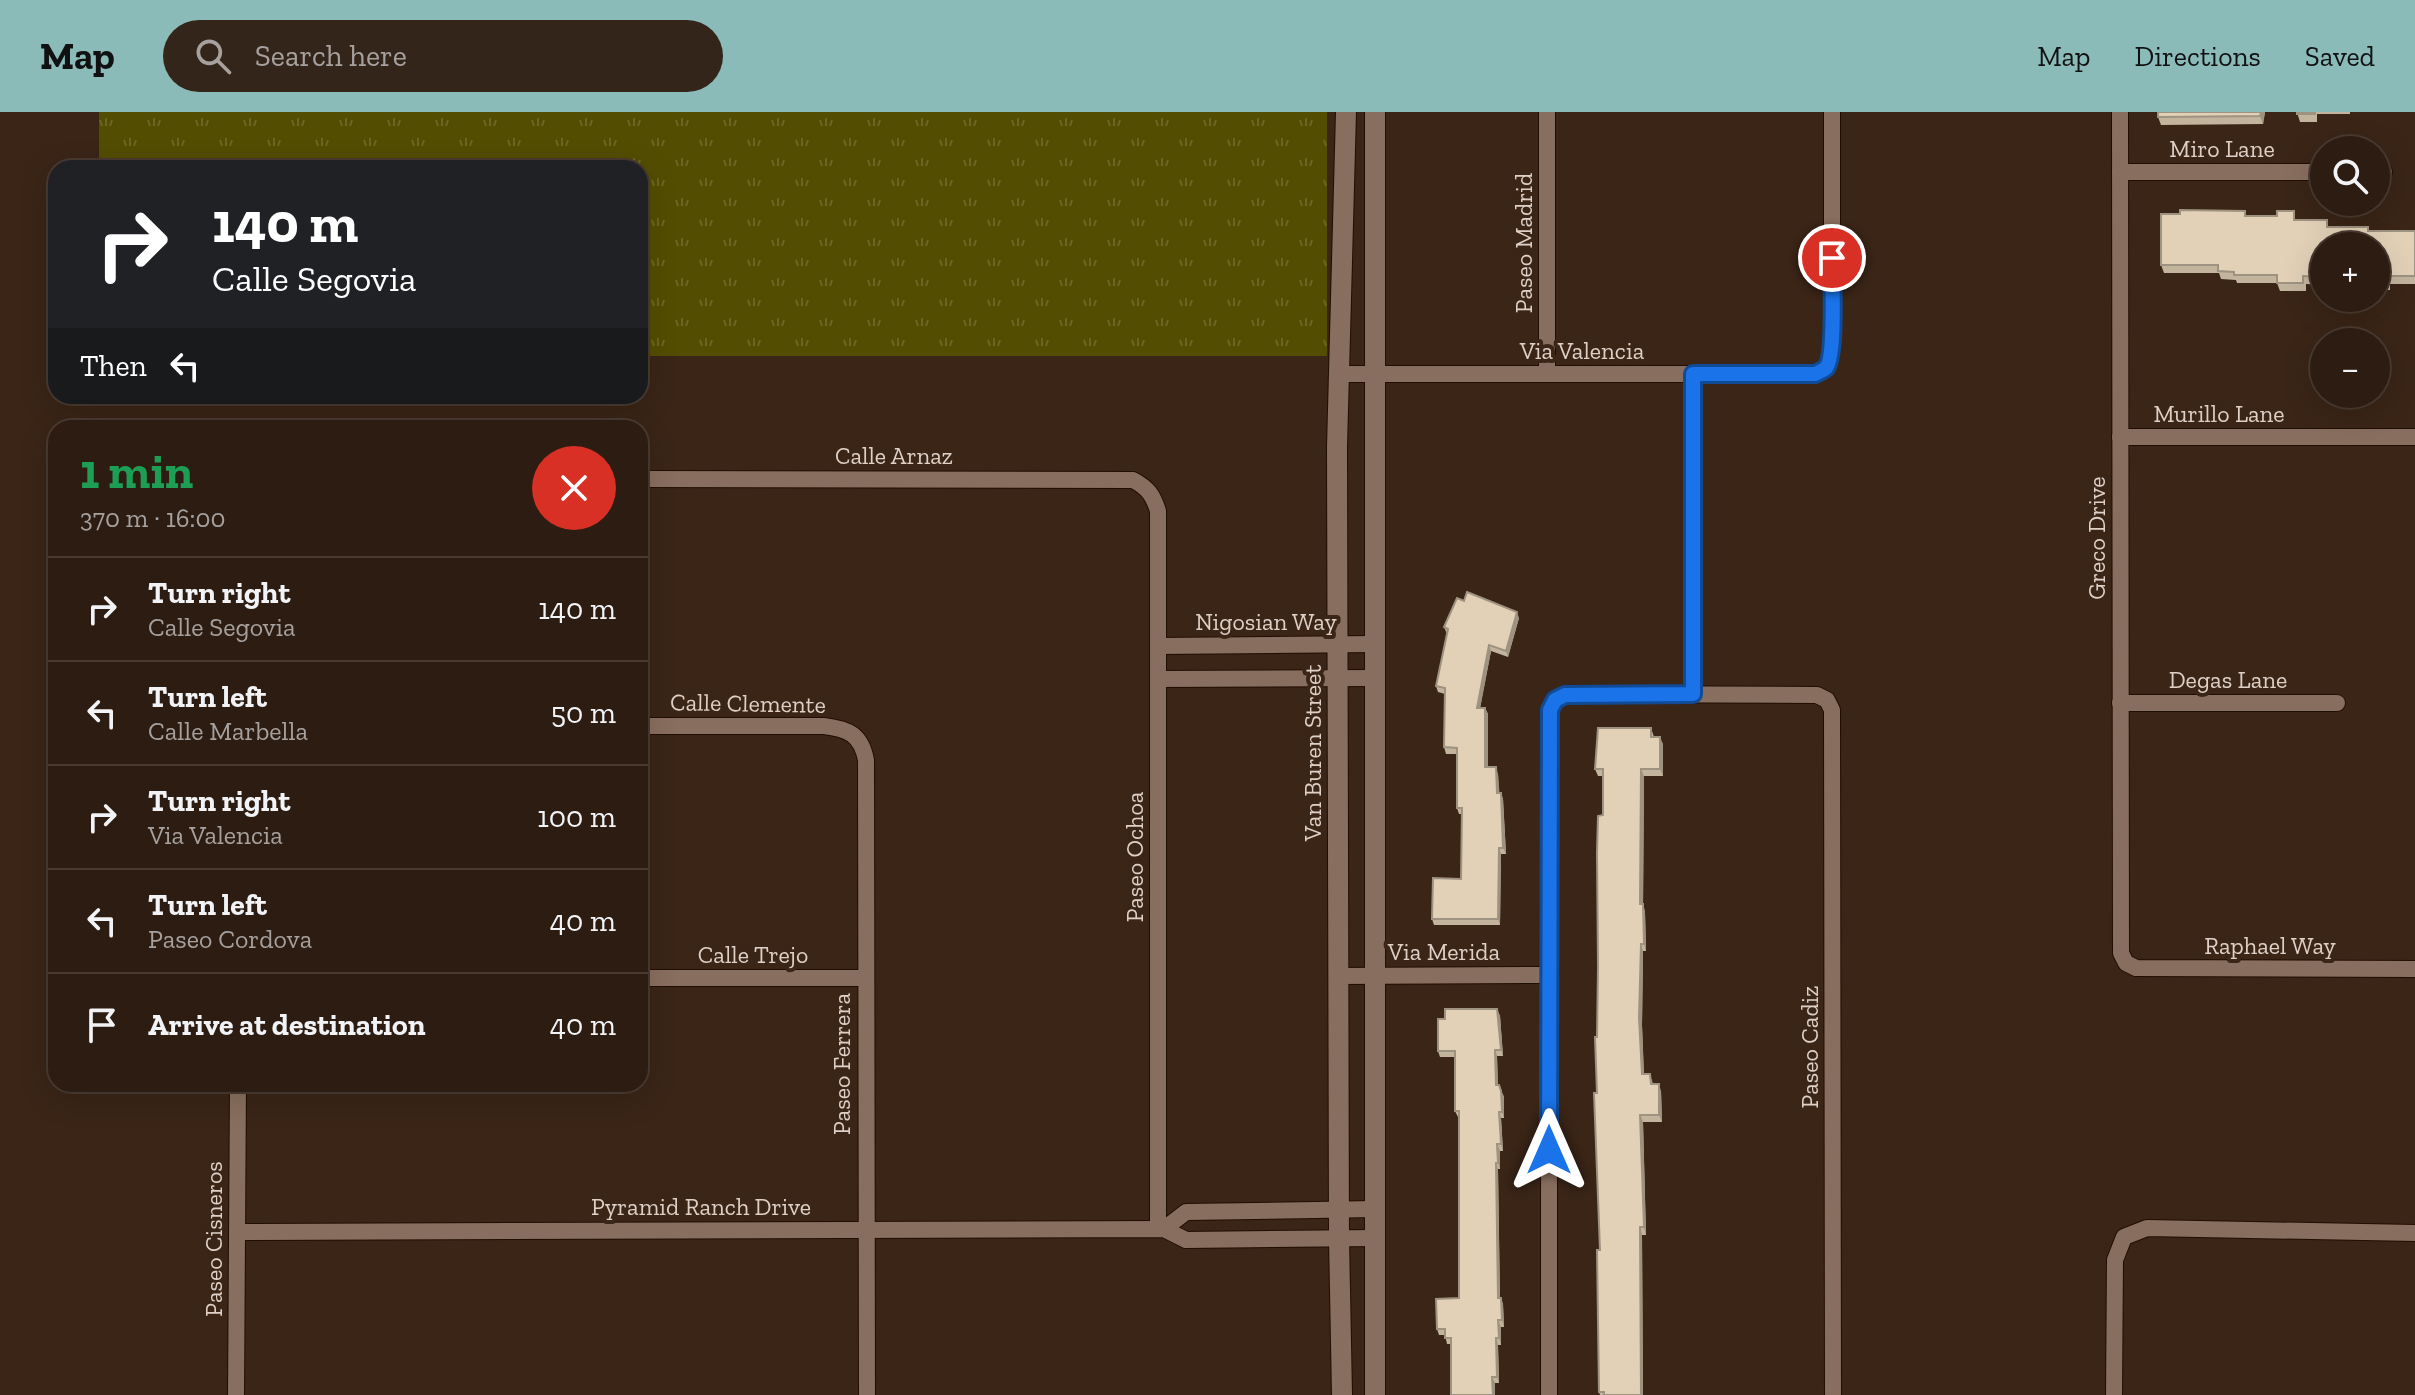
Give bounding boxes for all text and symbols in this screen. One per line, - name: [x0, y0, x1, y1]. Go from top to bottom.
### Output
- search box: [163, 20, 723, 92]
- text: Map: [40, 33, 115, 79]
- icon: search: [191, 34, 235, 78]
- text: Search here: [255, 38, 407, 74]
- text: Map: [2037, 40, 2090, 73]
- text: Directions: [2134, 40, 2261, 73]
- text: Saved: [2305, 40, 2375, 73]
- street label: Miro Lane: [2169, 134, 2275, 163]
- map controls: [2310, 136, 2390, 408]
- button: search: [2310, 136, 2390, 216]
- street label: Paseo Madrid: [1509, 173, 1538, 313]
- text: 140 m: [212, 189, 358, 256]
- icon: right: [80, 192, 184, 296]
- pin: [1798, 224, 1866, 292]
- button: +: [2310, 232, 2390, 312]
- icon: arrive: [1810, 236, 1854, 280]
- text: Calle Segovia: [212, 257, 416, 300]
- button: −: [2310, 328, 2390, 408]
- street label: Via Valencia: [1519, 336, 1645, 365]
- icon: left: [163, 344, 207, 388]
- text: Then: [80, 348, 147, 384]
- street label: Murillo Lane: [2153, 399, 2285, 428]
- street label: Calle Arnaz: [835, 441, 953, 470]
- text: 1 min: [80, 443, 193, 500]
- button: close: [532, 446, 616, 530]
- street label: Greco Drive: [2082, 476, 2111, 600]
- text: 370 m · 16:00: [80, 502, 225, 534]
- text: Turn right: [148, 575, 290, 611]
- icon: right: [80, 587, 124, 631]
- text: 140 m: [538, 591, 616, 627]
- street label: Nigosian Way: [1195, 607, 1337, 636]
- text: Calle Segovia: [148, 611, 296, 643]
- street label: Van Buren Street: [1298, 665, 1327, 842]
- street label: Degas Lane: [2169, 665, 2287, 694]
- text: Turn left: [148, 679, 267, 715]
- street label: Calle Clemente: [670, 687, 826, 719]
- icon: left: [80, 691, 124, 735]
- text: 50 m: [551, 695, 616, 731]
- text: Calle Marbella: [148, 715, 308, 747]
- text: Turn right: [148, 783, 290, 819]
- street label: Paseo Ochoa: [1120, 791, 1149, 922]
- icon: right: [80, 795, 124, 839]
- text: 100 m: [537, 799, 616, 835]
- text: Via Valencia: [148, 819, 283, 851]
- text: Turn left: [148, 887, 267, 923]
- icon: left: [80, 899, 124, 943]
- text: 40 m: [550, 903, 616, 939]
- text: Paseo Cordova: [148, 923, 312, 955]
- street label: Raphael Way: [2204, 931, 2337, 960]
- street label: Via Merida: [1387, 937, 1501, 966]
- street label: Calle Trejo: [698, 940, 808, 969]
- street label: Paseo Cadiz: [1795, 986, 1824, 1108]
- street label: Paseo Ferrera: [827, 993, 856, 1135]
- icon: arrive: [80, 1003, 124, 1047]
- text: Arrive at destination: [148, 1007, 425, 1043]
- text: 40 m: [550, 1007, 616, 1043]
- position arrow: [1507, 1108, 1591, 1192]
- street label: Paseo Cisneros: [199, 1161, 228, 1317]
- street label: Pyramid Ranch Drive: [591, 1192, 811, 1221]

